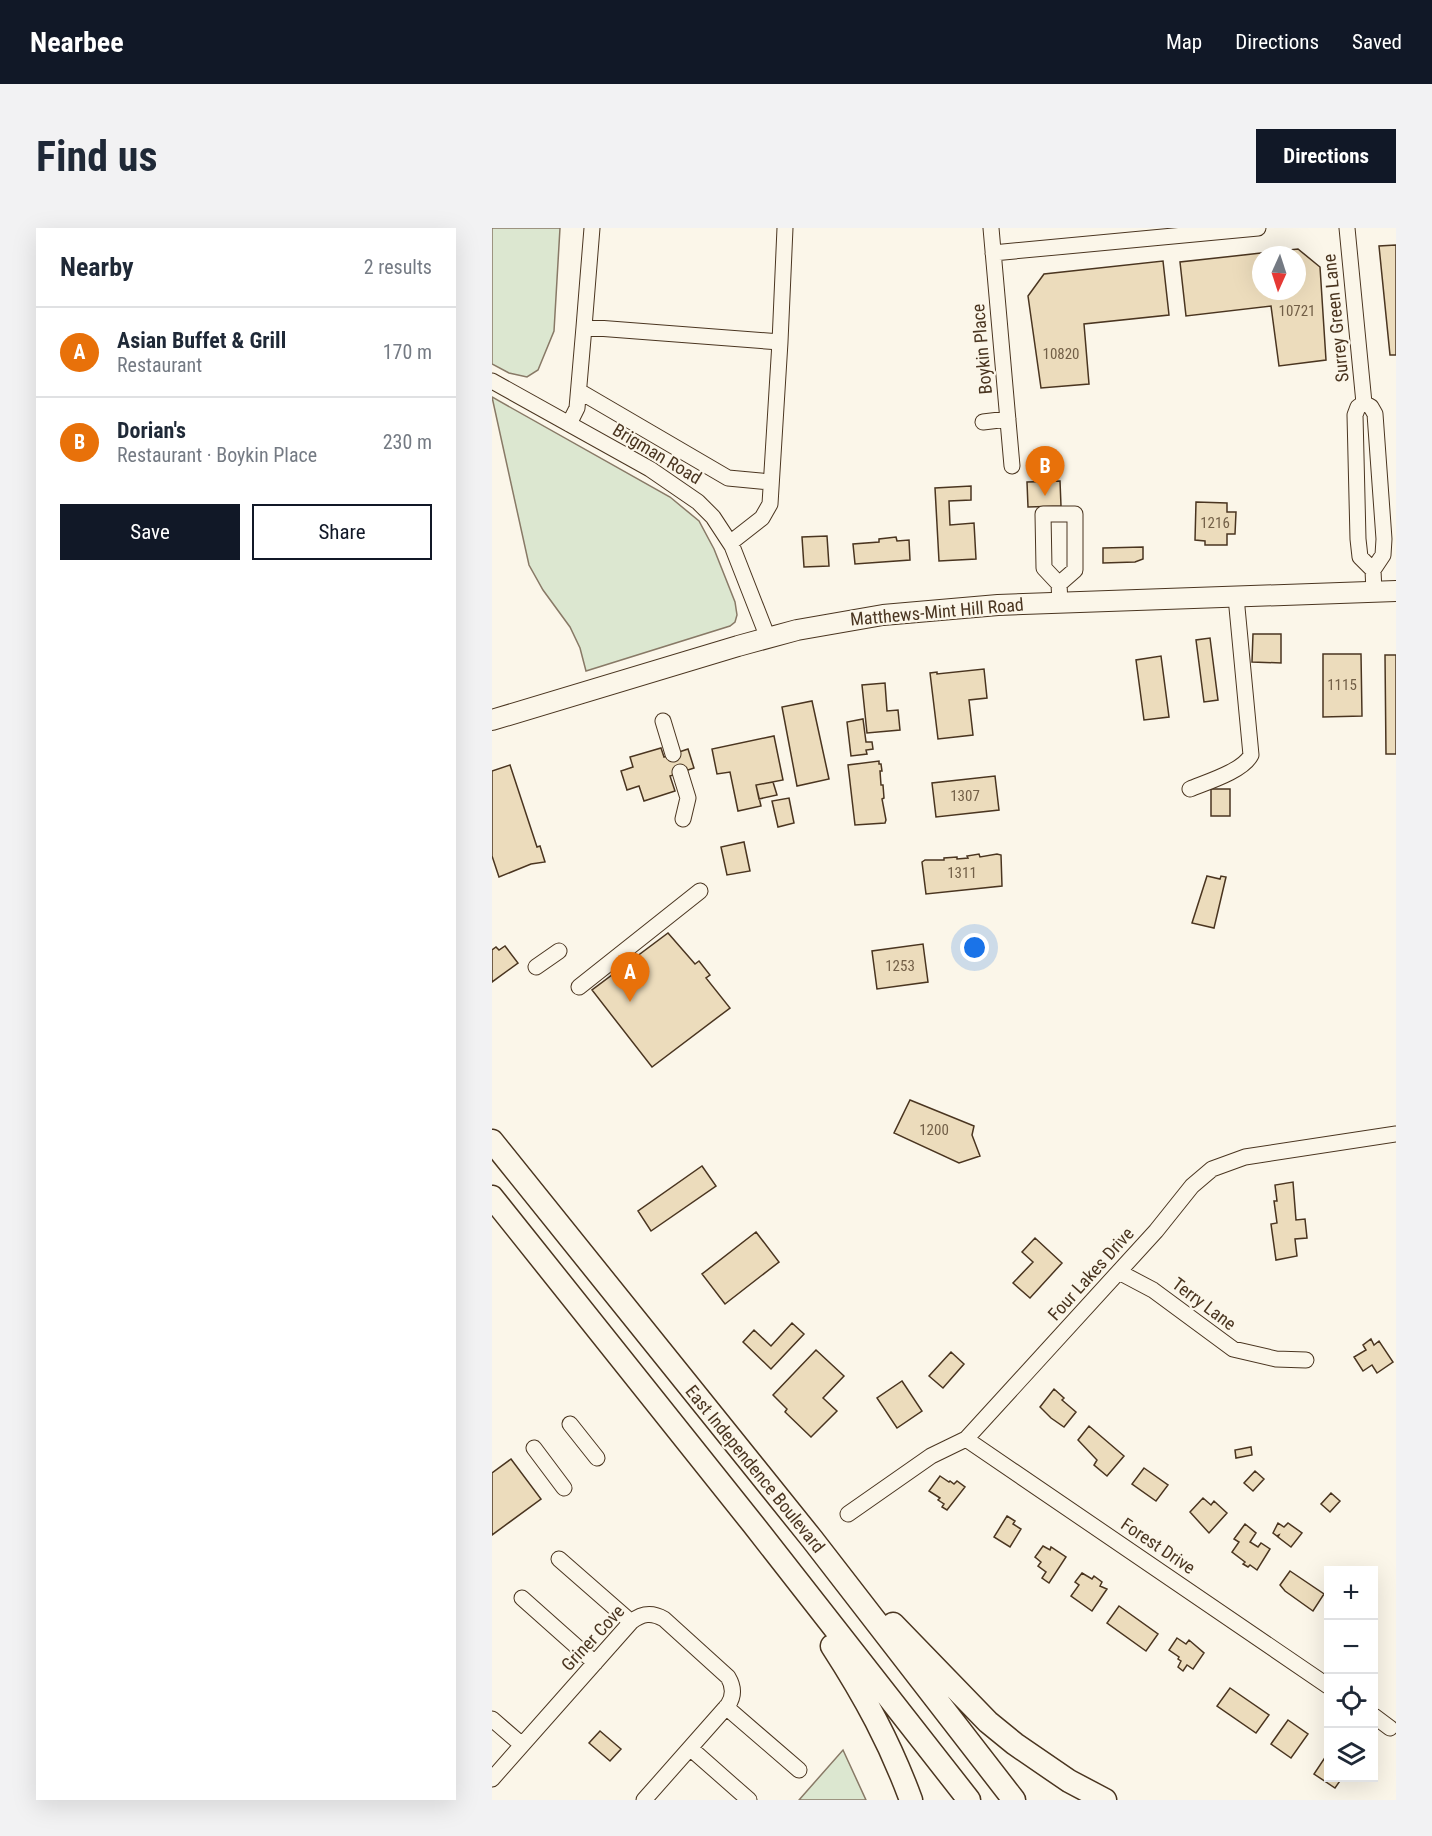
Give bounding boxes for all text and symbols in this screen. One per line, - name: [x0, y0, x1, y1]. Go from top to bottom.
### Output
- text: Nearbee: [30, 26, 124, 59]
- text: Map: [1166, 30, 1202, 54]
- text: Directions: [1235, 30, 1319, 54]
- text: Saved: [1352, 30, 1402, 54]
- button: Directions: [1256, 129, 1396, 183]
- text: Find us: [36, 132, 157, 181]
- north arrow: [1252, 246, 1306, 300]
- text: Nearby: [60, 252, 134, 282]
- street label: Surrey Green Lane: [1318, 253, 1353, 383]
- text: 2 results: [364, 255, 432, 279]
- house number: 10721: [1278, 302, 1316, 320]
- street label: Boykin Place: [967, 303, 996, 395]
- text: Asian Buffet & Grill: [117, 328, 286, 353]
- text: A: [74, 340, 85, 364]
- text: 170 m: [383, 340, 432, 364]
- house number: 10820: [1042, 345, 1080, 363]
- text: Restaurant: [117, 353, 202, 377]
- text: Dorian's: [117, 418, 186, 443]
- street label: Brigman Road: [609, 419, 705, 488]
- text: B: [74, 430, 85, 454]
- text: 230 m: [383, 430, 432, 454]
- text: Restaurant · Boykin Place: [117, 443, 317, 467]
- pin: B: [1026, 446, 1064, 496]
- button: Save: [60, 504, 240, 560]
- button: Share: [252, 504, 432, 560]
- house number: 1216: [1200, 514, 1230, 532]
- street label: Matthews-Mint Hill Road: [849, 593, 1025, 630]
- house number: 1115: [1327, 676, 1357, 694]
- house number: 1307: [950, 787, 980, 805]
- house number: 1311: [947, 864, 977, 882]
- your location: [960, 933, 989, 962]
- pin: A: [610, 952, 650, 1002]
- house number: 1253: [885, 957, 915, 975]
- house number: 1200: [919, 1121, 949, 1139]
- street label: Four Lakes Drive: [1043, 1223, 1138, 1324]
- street label: Terry Lane: [1168, 1273, 1240, 1334]
- street label: East Independence Boulevard: [681, 1381, 829, 1557]
- street label: Forest Drive: [1117, 1513, 1199, 1578]
- map controls: [1324, 1566, 1378, 1782]
- button: +: [1324, 1566, 1378, 1620]
- street label: Griner Cove: [557, 1600, 628, 1675]
- button: −: [1324, 1620, 1378, 1674]
- button: locate: [1324, 1674, 1378, 1728]
- button: layers: [1324, 1728, 1378, 1782]

